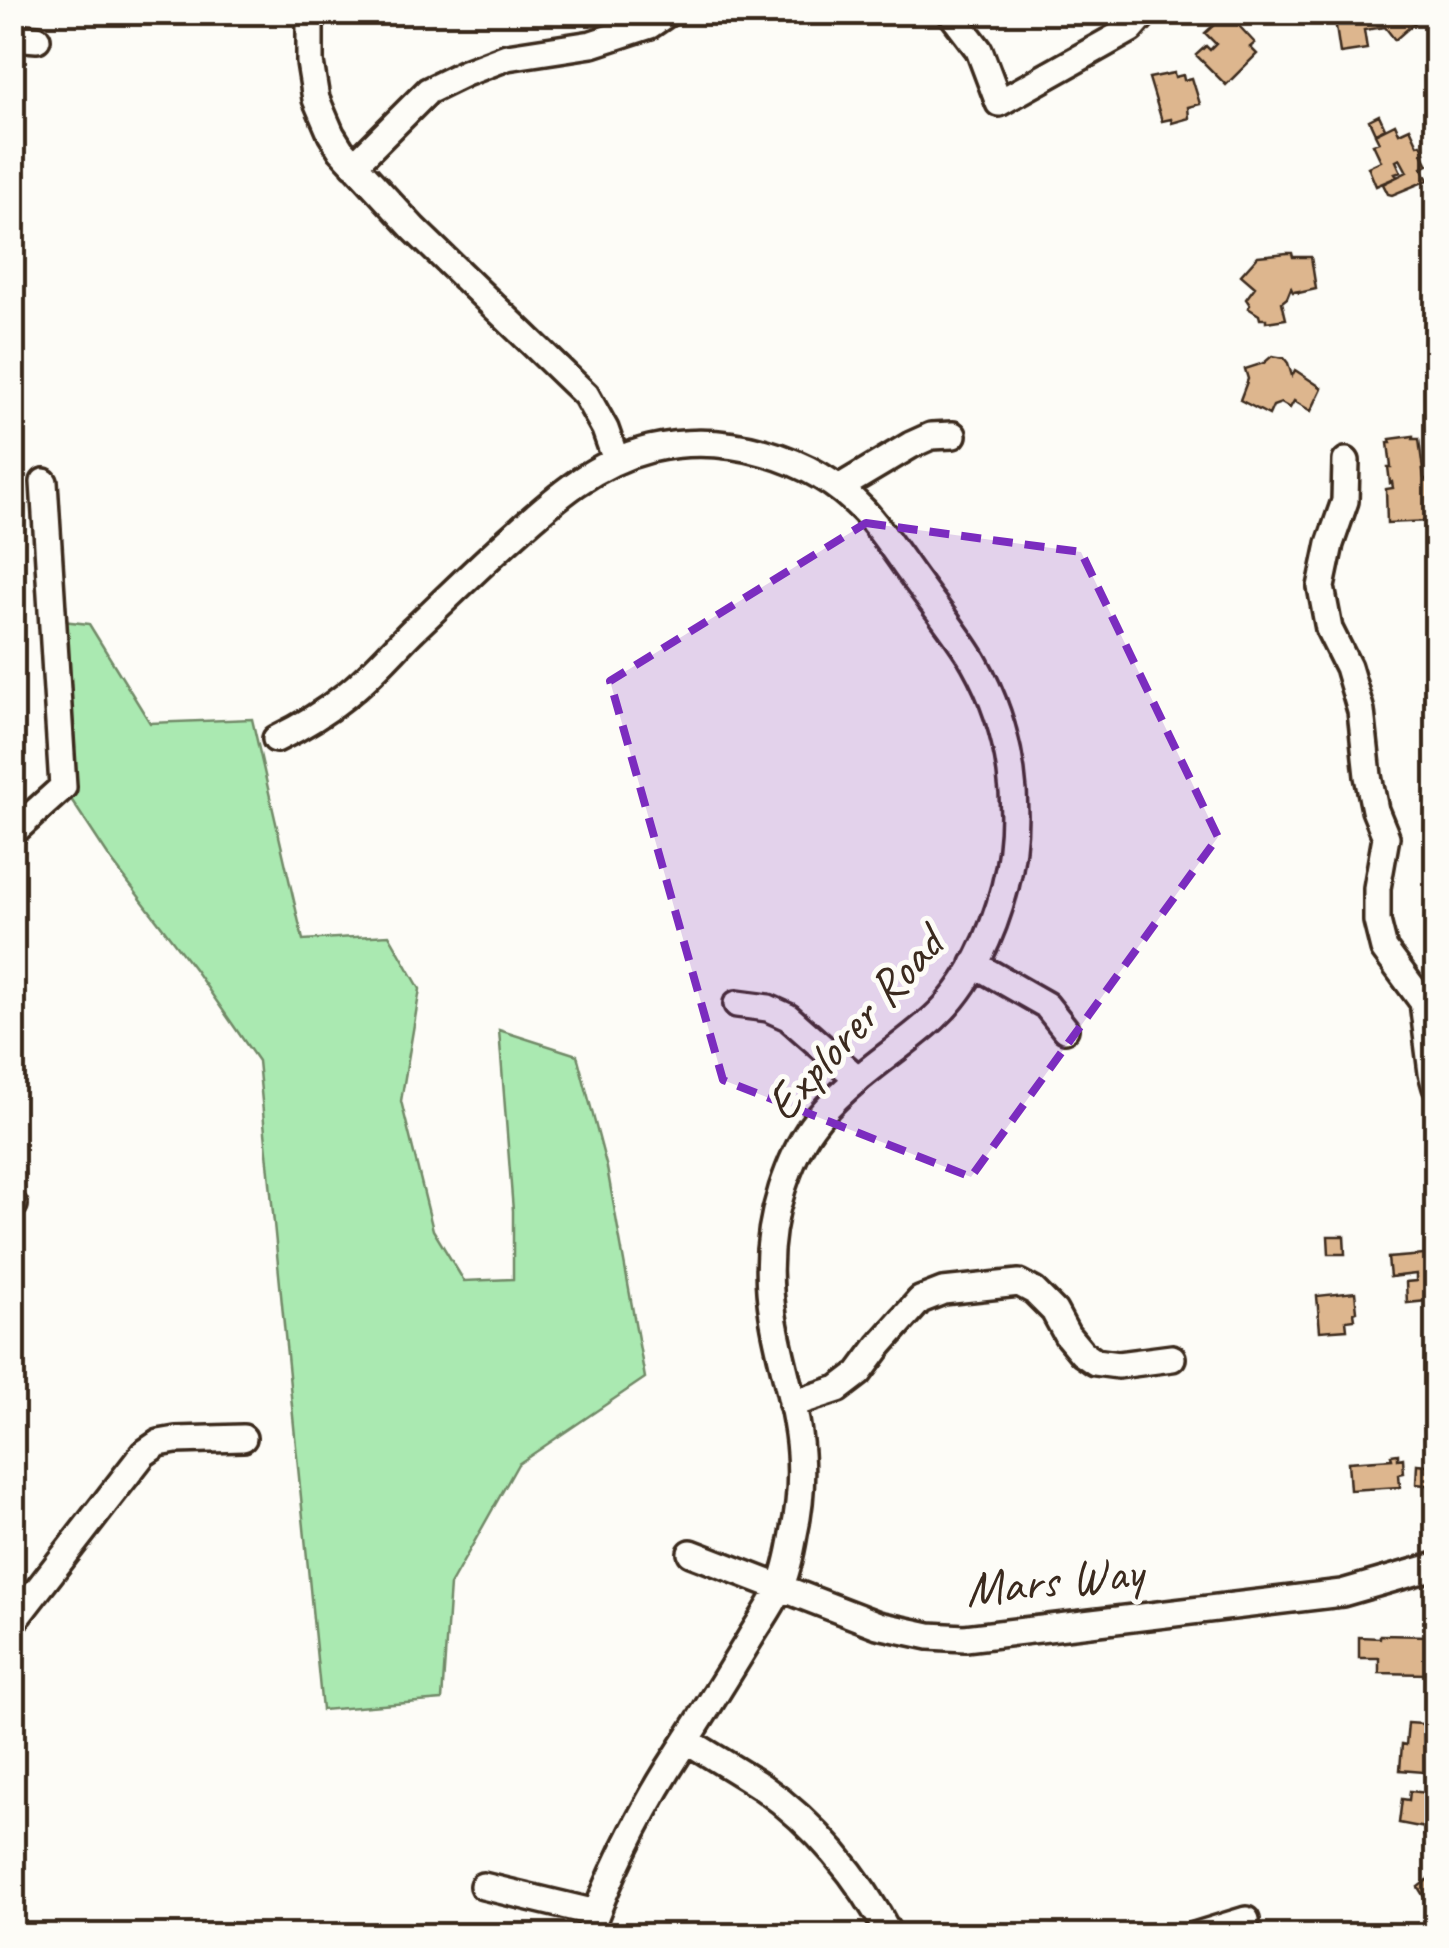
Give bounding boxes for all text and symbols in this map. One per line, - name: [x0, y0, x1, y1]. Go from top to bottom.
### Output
- street label: Explorer Road: [751, 909, 962, 1134]
- street label: Mars Way: [962, 1539, 1150, 1621]

